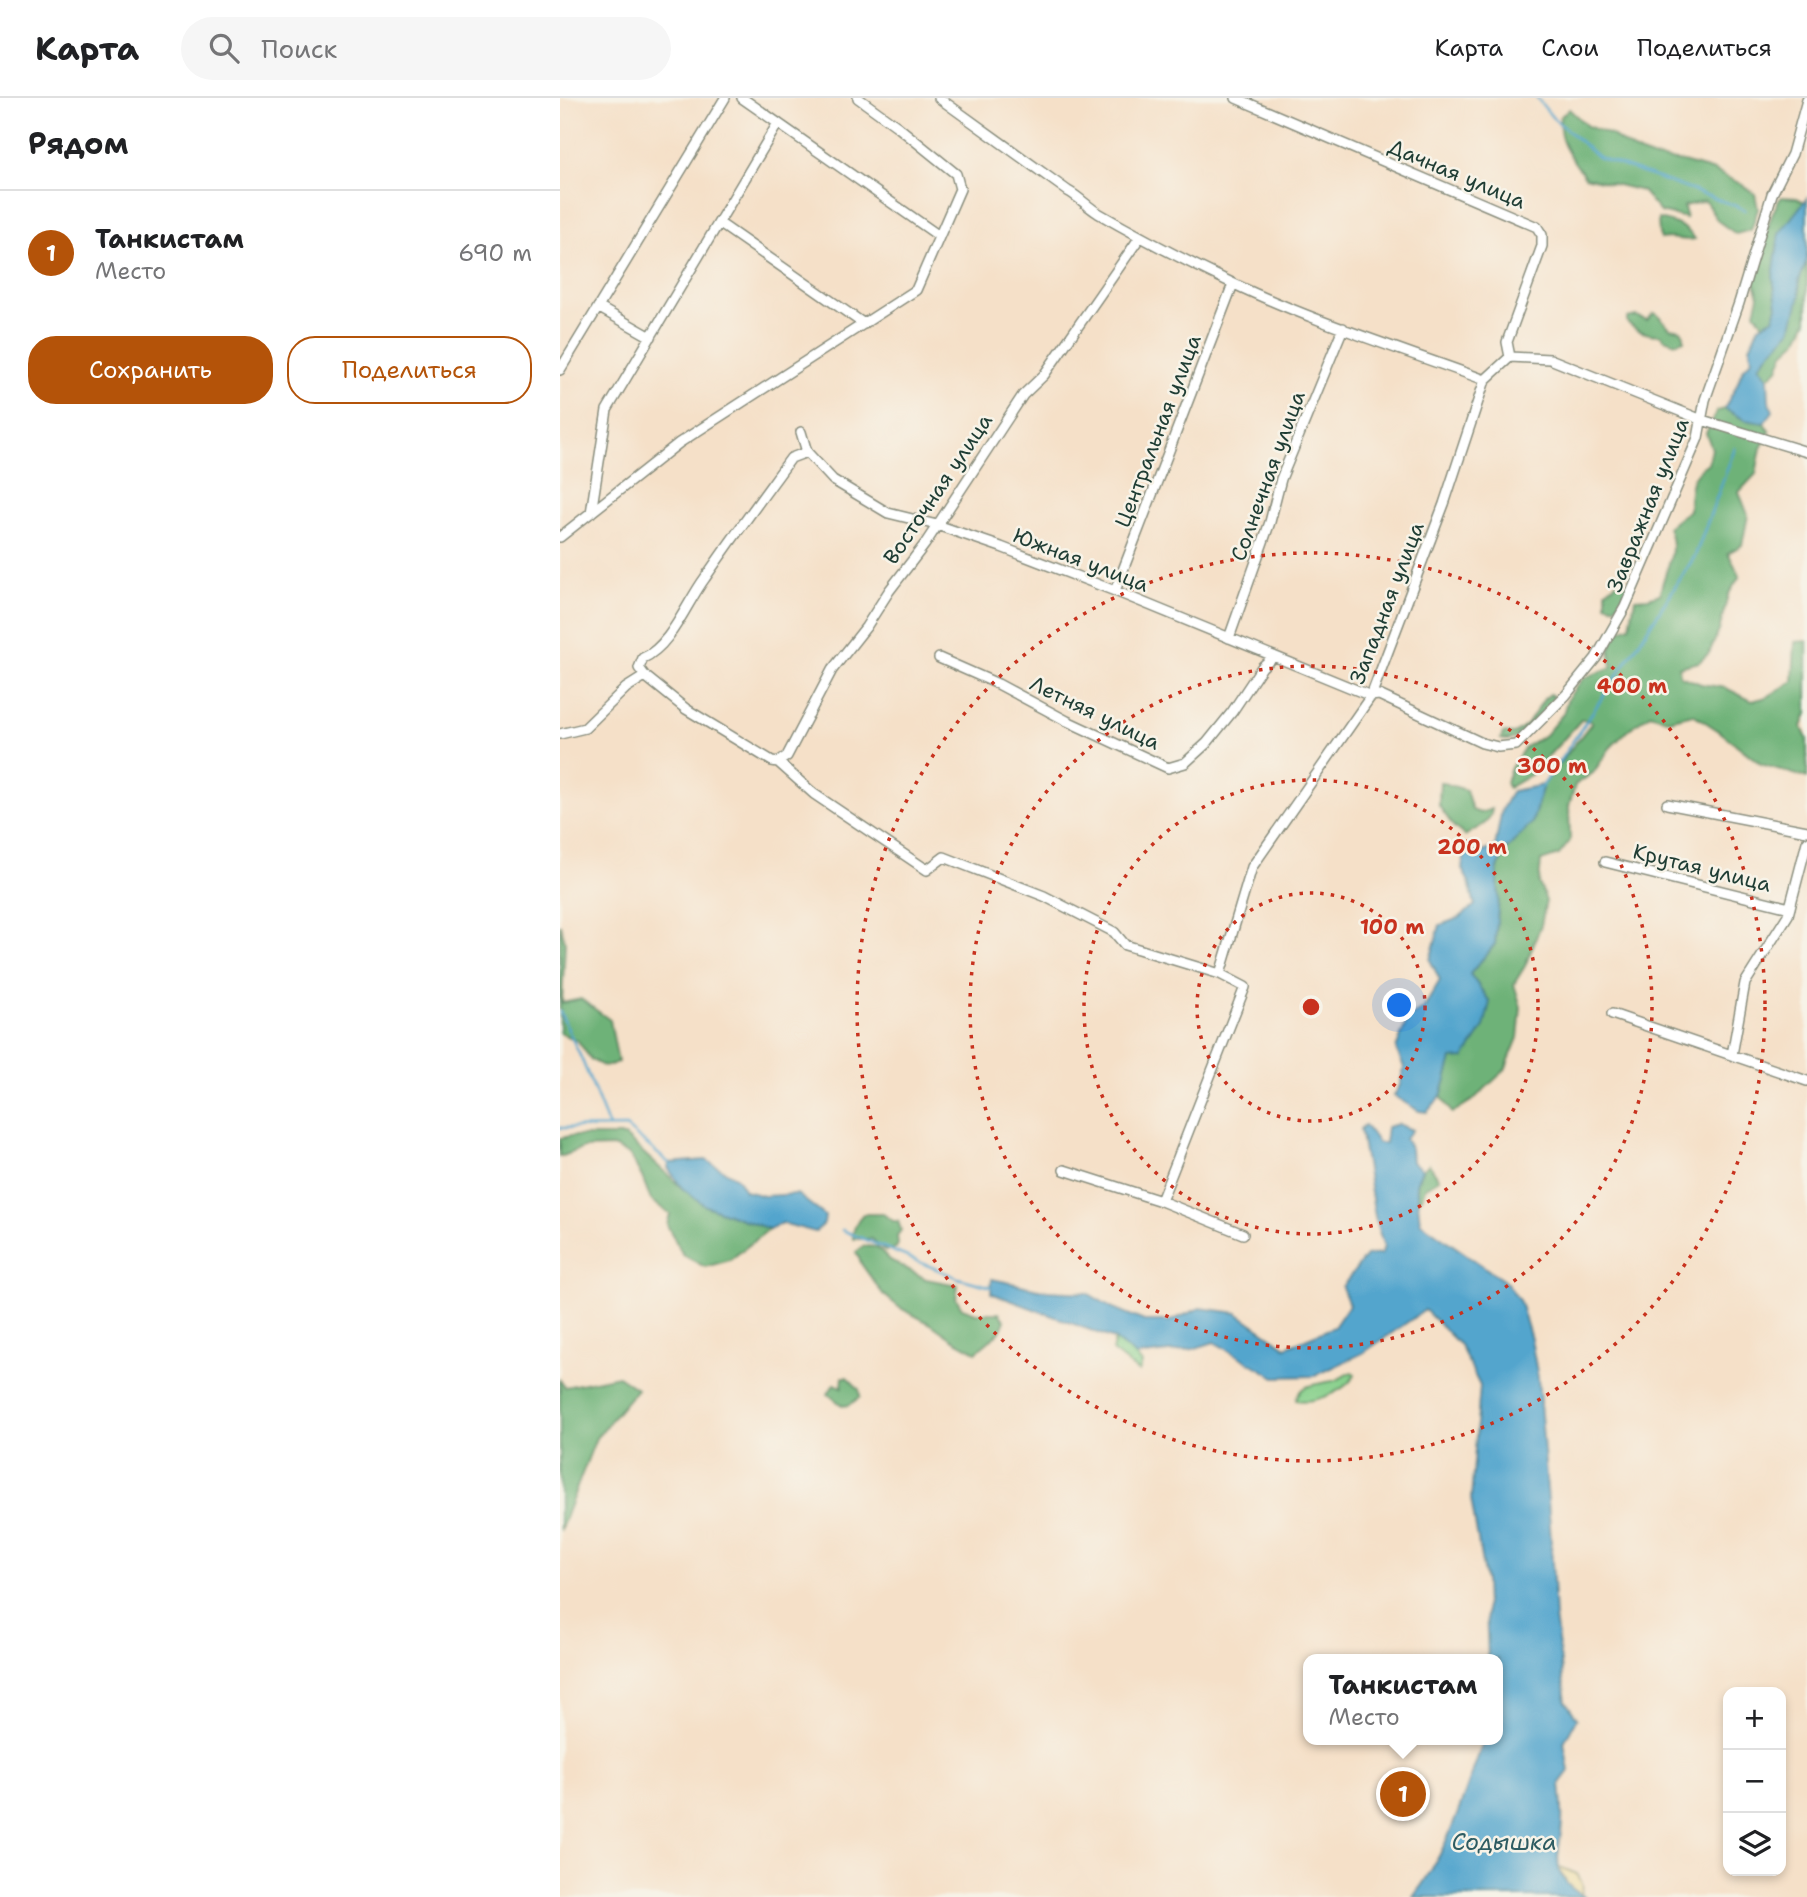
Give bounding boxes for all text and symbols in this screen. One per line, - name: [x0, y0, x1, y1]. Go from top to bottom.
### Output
- search box: [181, 17, 671, 80]
- text: Карта: [35, 26, 139, 71]
- icon: search: [205, 29, 243, 67]
- text: Поиск: [261, 31, 337, 66]
- text: Карта: [1435, 32, 1503, 64]
- text: Слои: [1541, 32, 1599, 64]
- text: Поделиться: [1637, 32, 1772, 64]
- text: Рядом: [28, 123, 128, 164]
- street label: Дачная улица: [1384, 132, 1530, 216]
- text: Танкистам: [95, 221, 244, 256]
- text: 1: [46, 238, 56, 268]
- text: 690 m: [458, 238, 532, 268]
- text: Место: [95, 256, 166, 286]
- street label: Центральная улица: [1108, 331, 1208, 531]
- button: Сохранить: [28, 336, 273, 404]
- button: Поделиться: [287, 336, 532, 404]
- street label: Солнечная улица: [1224, 387, 1312, 565]
- street label: Восточная улица: [877, 408, 999, 570]
- street label: Завражная улица: [1600, 414, 1696, 596]
- street label: Западная улица: [1343, 518, 1431, 688]
- street label: Южная улица: [1009, 521, 1153, 599]
- street label: Летняя улица: [1025, 669, 1165, 757]
- text: 400 m: [1597, 672, 1667, 700]
- text: 300 m: [1517, 752, 1587, 780]
- text: 200 m: [1437, 833, 1507, 861]
- street label: Крутая улица: [1630, 837, 1774, 899]
- text: 100 m: [1360, 913, 1424, 941]
- your location: [1382, 988, 1416, 1022]
- centre of rings: [1299, 995, 1323, 1019]
- popup: [1303, 1654, 1503, 1745]
- text: Танкистам: [1329, 1667, 1477, 1702]
- map controls: [1723, 1687, 1786, 1876]
- button: +: [1723, 1687, 1786, 1750]
- text: Место: [1329, 1702, 1400, 1732]
- button: −: [1723, 1750, 1786, 1813]
- pin: 1: [1380, 1768, 1426, 1820]
- button: layers: [1723, 1813, 1786, 1876]
- water label: Содышка: [1452, 1827, 1556, 1857]

